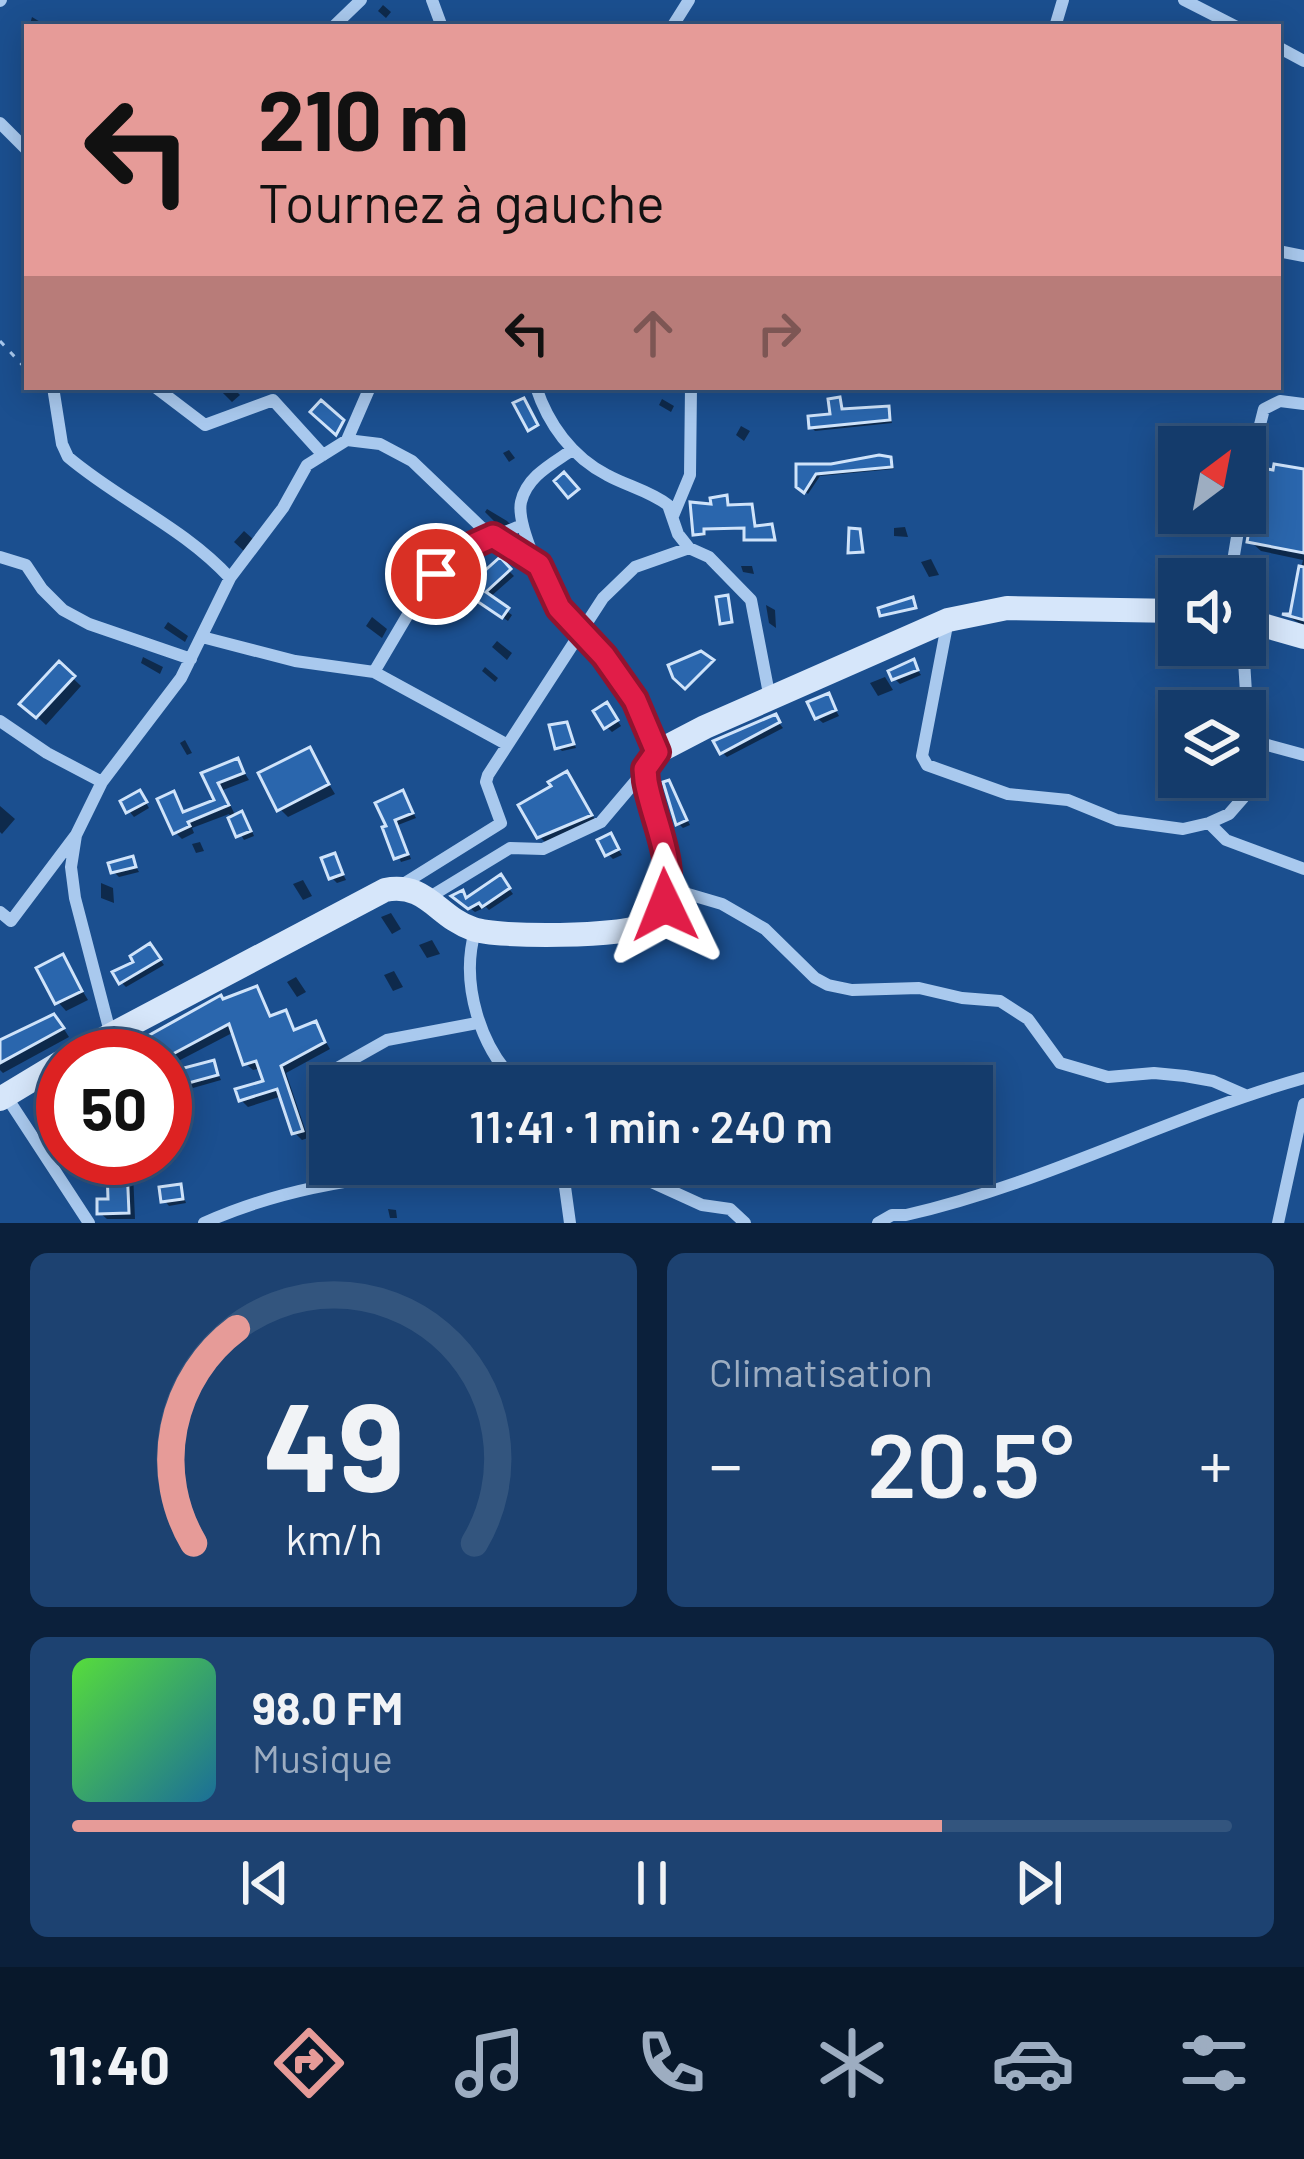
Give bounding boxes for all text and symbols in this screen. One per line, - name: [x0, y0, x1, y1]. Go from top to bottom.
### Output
- text: 210 m: [258, 67, 469, 168]
- icon: left: [60, 72, 216, 228]
- text: Tournez à gauche: [258, 169, 665, 234]
- icon: left: [494, 300, 560, 366]
- icon: ahead: [620, 300, 686, 366]
- icon: right: [746, 300, 812, 366]
- north arrow: [1158, 426, 1266, 534]
- map controls: [1158, 426, 1266, 798]
- pin: [385, 523, 487, 625]
- icon: arrive: [403, 541, 469, 607]
- button: sound: [1158, 558, 1266, 666]
- button: layers: [1158, 690, 1266, 798]
- position arrow: [602, 842, 728, 968]
- speed limit sign: 50: [36, 1029, 192, 1185]
- text: 11:41 · 1 min · 240 m: [469, 1098, 833, 1152]
- text: Climatisation: [709, 1348, 933, 1395]
- text: 49: [263, 1367, 404, 1517]
- text: 20.5°: [867, 1408, 1074, 1516]
- text: −: [709, 1423, 742, 1502]
- text: +: [1199, 1423, 1232, 1502]
- text: km/h: [285, 1512, 382, 1564]
- text: 98.0 FM: [252, 1680, 403, 1734]
- text: Musique: [252, 1734, 393, 1781]
- icon: previous: [232, 1850, 298, 1916]
- icon: pause: [619, 1850, 685, 1916]
- icon: next: [1006, 1850, 1072, 1916]
- icon: directions: [267, 2021, 351, 2105]
- icon: music: [448, 2021, 532, 2105]
- icon: phone: [629, 2021, 713, 2105]
- icon: climate: [810, 2021, 894, 2105]
- icon: car: [991, 2021, 1075, 2105]
- icon: filters: [1172, 2021, 1256, 2105]
- text: 11:40: [48, 2031, 170, 2096]

